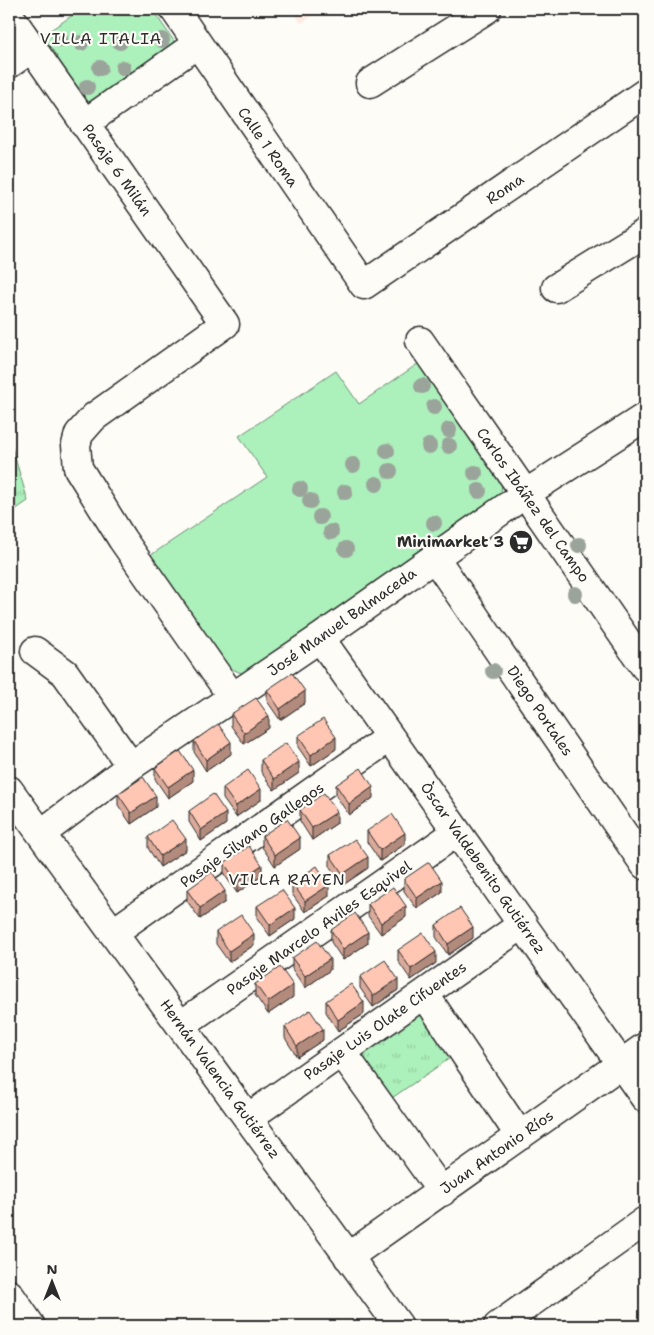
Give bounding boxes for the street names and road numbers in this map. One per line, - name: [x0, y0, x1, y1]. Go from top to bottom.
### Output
- street label: Calle 1 Roma: [233, 103, 303, 192]
- street label: Pasaje 6 Milán: [78, 120, 156, 220]
- street label: Roma: [482, 169, 528, 209]
- street label: Carlos Ibáñez del Campo: [472, 424, 594, 586]
- street label: José Manuel Balmaceda: [264, 563, 421, 681]
- street label: Diego Portales: [502, 662, 578, 760]
- street label: Òscar Valdebenito Gutiérrez: [416, 777, 551, 958]
- street label: Pasaje Silvano Gallegos: [176, 778, 328, 892]
- street label: Pasaje Marcelo Aviles Esquivel: [223, 856, 416, 1000]
- street label: Pasaje Luis Olate Cifuentes: [300, 957, 470, 1085]
- street label: Hernán Valencia Gutiérrez: [155, 995, 285, 1163]
- street label: Juan Antonio Ríos: [436, 1105, 558, 1199]

